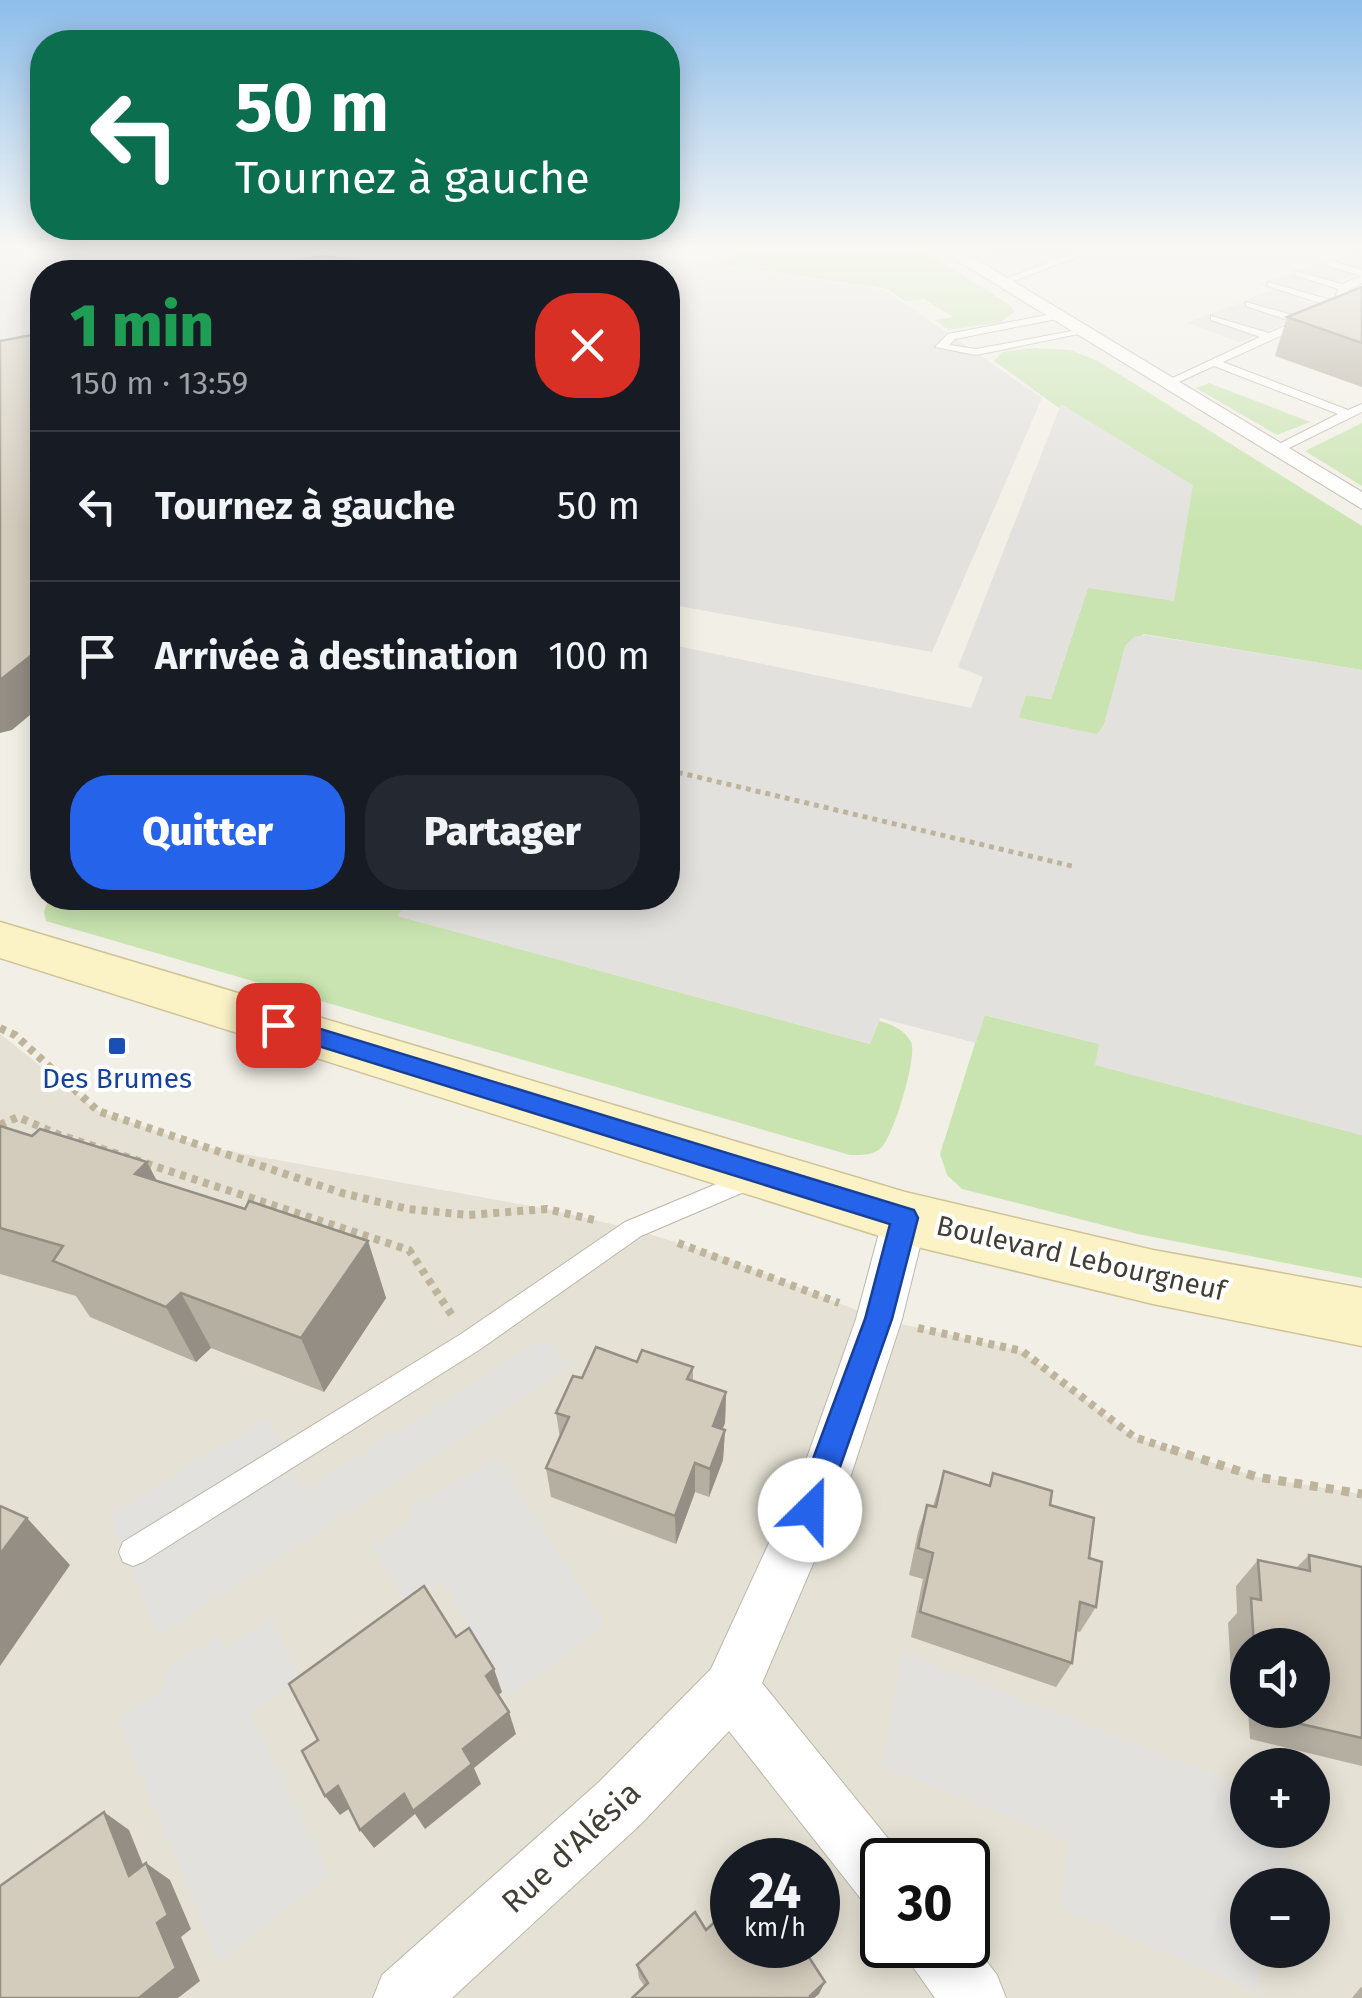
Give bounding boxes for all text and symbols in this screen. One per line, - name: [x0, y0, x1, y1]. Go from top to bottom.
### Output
- text: 50 m: [235, 66, 389, 150]
- icon: left: [70, 70, 200, 200]
- text: Tournez à gauche: [235, 151, 590, 205]
- text: 1 min: [70, 290, 214, 362]
- button: close: [535, 293, 640, 398]
- text: 150 m · 13:59: [70, 364, 248, 402]
- icon: left: [70, 479, 125, 534]
- text: Tournez à gauche: [155, 483, 455, 529]
- text: 50 m: [557, 483, 640, 529]
- icon: arrive: [70, 629, 125, 684]
- text: Arrivée à destination: [155, 633, 518, 679]
- text: 100 m: [548, 633, 650, 679]
- button: Quitter: [70, 775, 345, 890]
- button: Partager: [365, 775, 640, 890]
- pin: [236, 983, 321, 1068]
- icon: arrive: [251, 998, 306, 1053]
- marker: Des Brumes: [106, 1035, 128, 1057]
- place label: Des Brumes: [42, 1062, 192, 1095]
- street label: Boulevard Lebourgneuf: [933, 1209, 1231, 1308]
- position arrow: [758, 1458, 862, 1562]
- map controls: [1230, 1628, 1330, 1968]
- button: sound: [1230, 1628, 1330, 1728]
- button: +: [1230, 1748, 1330, 1848]
- street label: Rue d'Alésia: [494, 1773, 648, 1921]
- speed limit sign: 30: [860, 1838, 990, 1968]
- text: 24: [749, 1861, 801, 1921]
- button: −: [1230, 1868, 1330, 1968]
- text: km/h: [744, 1913, 806, 1943]

